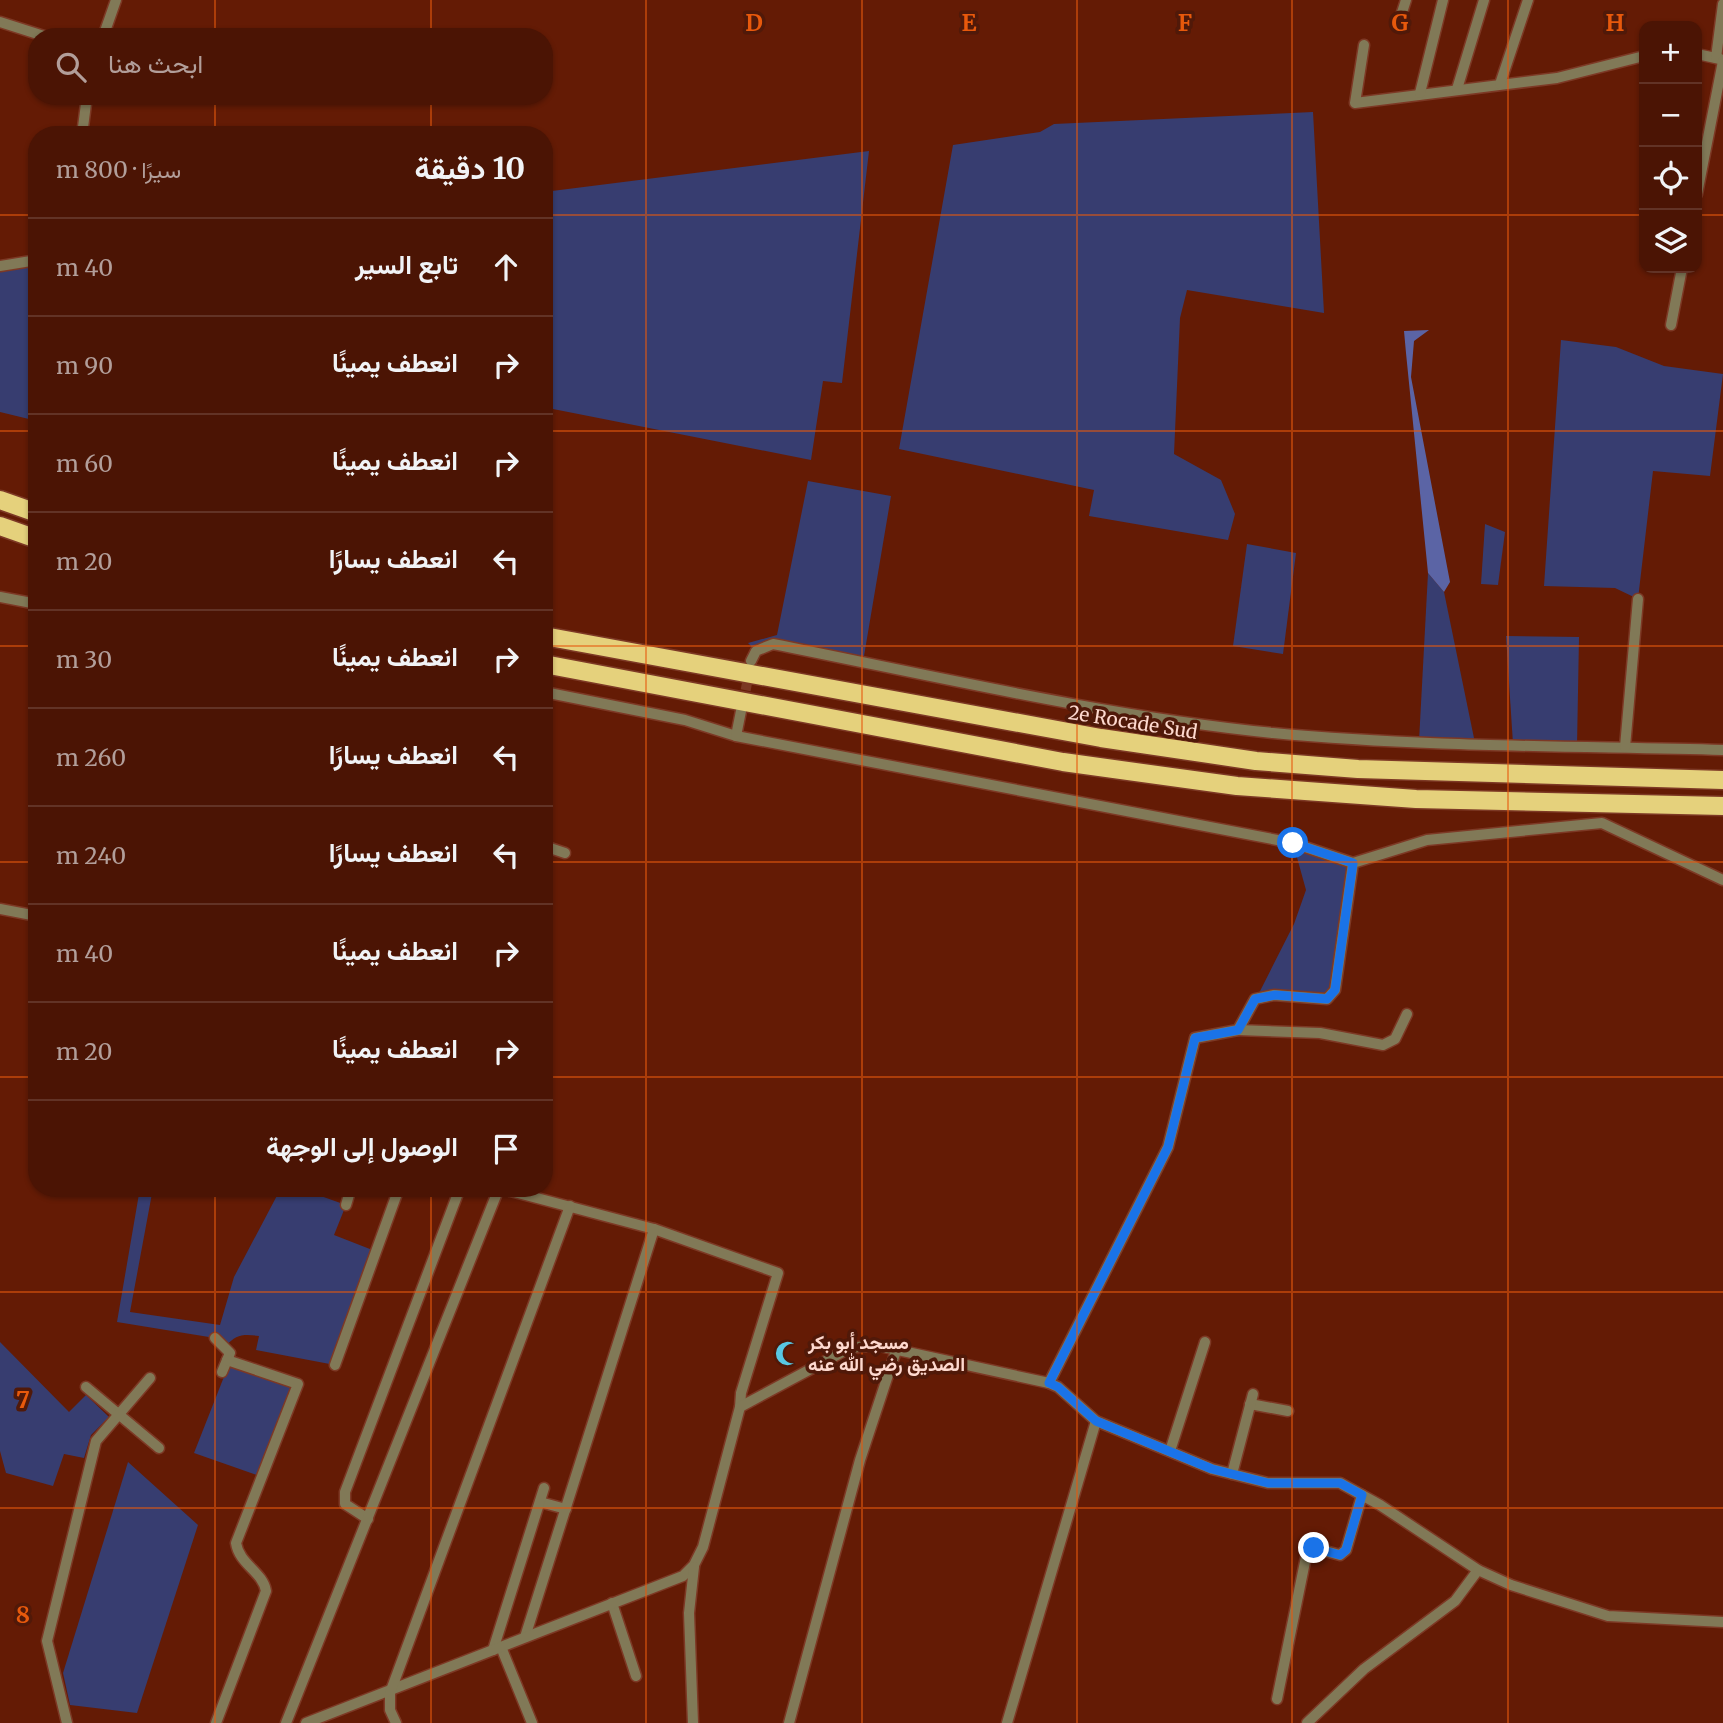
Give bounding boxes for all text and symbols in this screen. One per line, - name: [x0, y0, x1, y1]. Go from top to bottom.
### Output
- text: D: [745, 8, 763, 37]
- text: E: [961, 8, 977, 37]
- text: F: [1178, 8, 1192, 37]
- text: G: [1392, 8, 1409, 37]
- text: H: [1606, 8, 1625, 37]
- map controls: [1639, 21, 1702, 273]
- button: +: [1639, 21, 1702, 84]
- search box: [28, 28, 553, 105]
- text: ابحث هنا: [108, 47, 203, 80]
- icon: search: [52, 48, 90, 86]
- button: −: [1639, 84, 1702, 147]
- button: locate: [1639, 147, 1702, 210]
- text: 10 دقيقة: [415, 149, 525, 187]
- text: سيرًا · 800 m: [56, 155, 181, 184]
- button: layers: [1639, 210, 1702, 273]
- text: تابع السير: [355, 248, 458, 281]
- icon: ahead: [487, 248, 525, 286]
- text: 40 m: [56, 253, 113, 282]
- text: انعطف يمينًا: [332, 346, 458, 379]
- icon: right: [487, 346, 525, 384]
- text: 90 m: [56, 351, 113, 380]
- text: انعطف يمينًا: [332, 444, 458, 477]
- icon: right: [487, 444, 525, 482]
- text: 60 m: [56, 449, 113, 478]
- text: انعطف يسارًا: [329, 542, 458, 575]
- icon: left: [487, 542, 525, 580]
- text: 20 m: [56, 547, 112, 576]
- text: انعطف يمينًا: [332, 640, 458, 673]
- icon: right: [487, 640, 525, 678]
- text: 30 m: [56, 645, 112, 674]
- street label: 2e Rocade Sud: [1067, 700, 1199, 744]
- text: انعطف يسارًا: [329, 738, 458, 771]
- icon: left: [487, 738, 525, 776]
- text: 260 m: [56, 743, 126, 772]
- route start: [1277, 827, 1308, 858]
- text: انعطف يسارًا: [329, 836, 458, 869]
- icon: left: [487, 836, 525, 874]
- text: 240 m: [56, 841, 126, 870]
- text: انعطف يمينًا: [332, 934, 458, 967]
- icon: right: [487, 934, 525, 972]
- text: 40 m: [56, 939, 113, 968]
- text: انعطف يمينًا: [332, 1032, 458, 1065]
- icon: right: [487, 1032, 525, 1070]
- text: 20 m: [56, 1037, 112, 1066]
- text: الوصول إلى الوجهة: [266, 1130, 458, 1163]
- icon: arrive: [487, 1130, 525, 1168]
- place label: مسجد أبو بكر الصديق رضي الله عنه: [807, 1330, 965, 1381]
- mosque icon: مسجد أبو بكر الصديق رضي الله عنه: [774, 1339, 802, 1367]
- text: 7: [16, 1385, 30, 1414]
- route end: [1298, 1532, 1329, 1563]
- text: 8: [16, 1600, 30, 1629]

